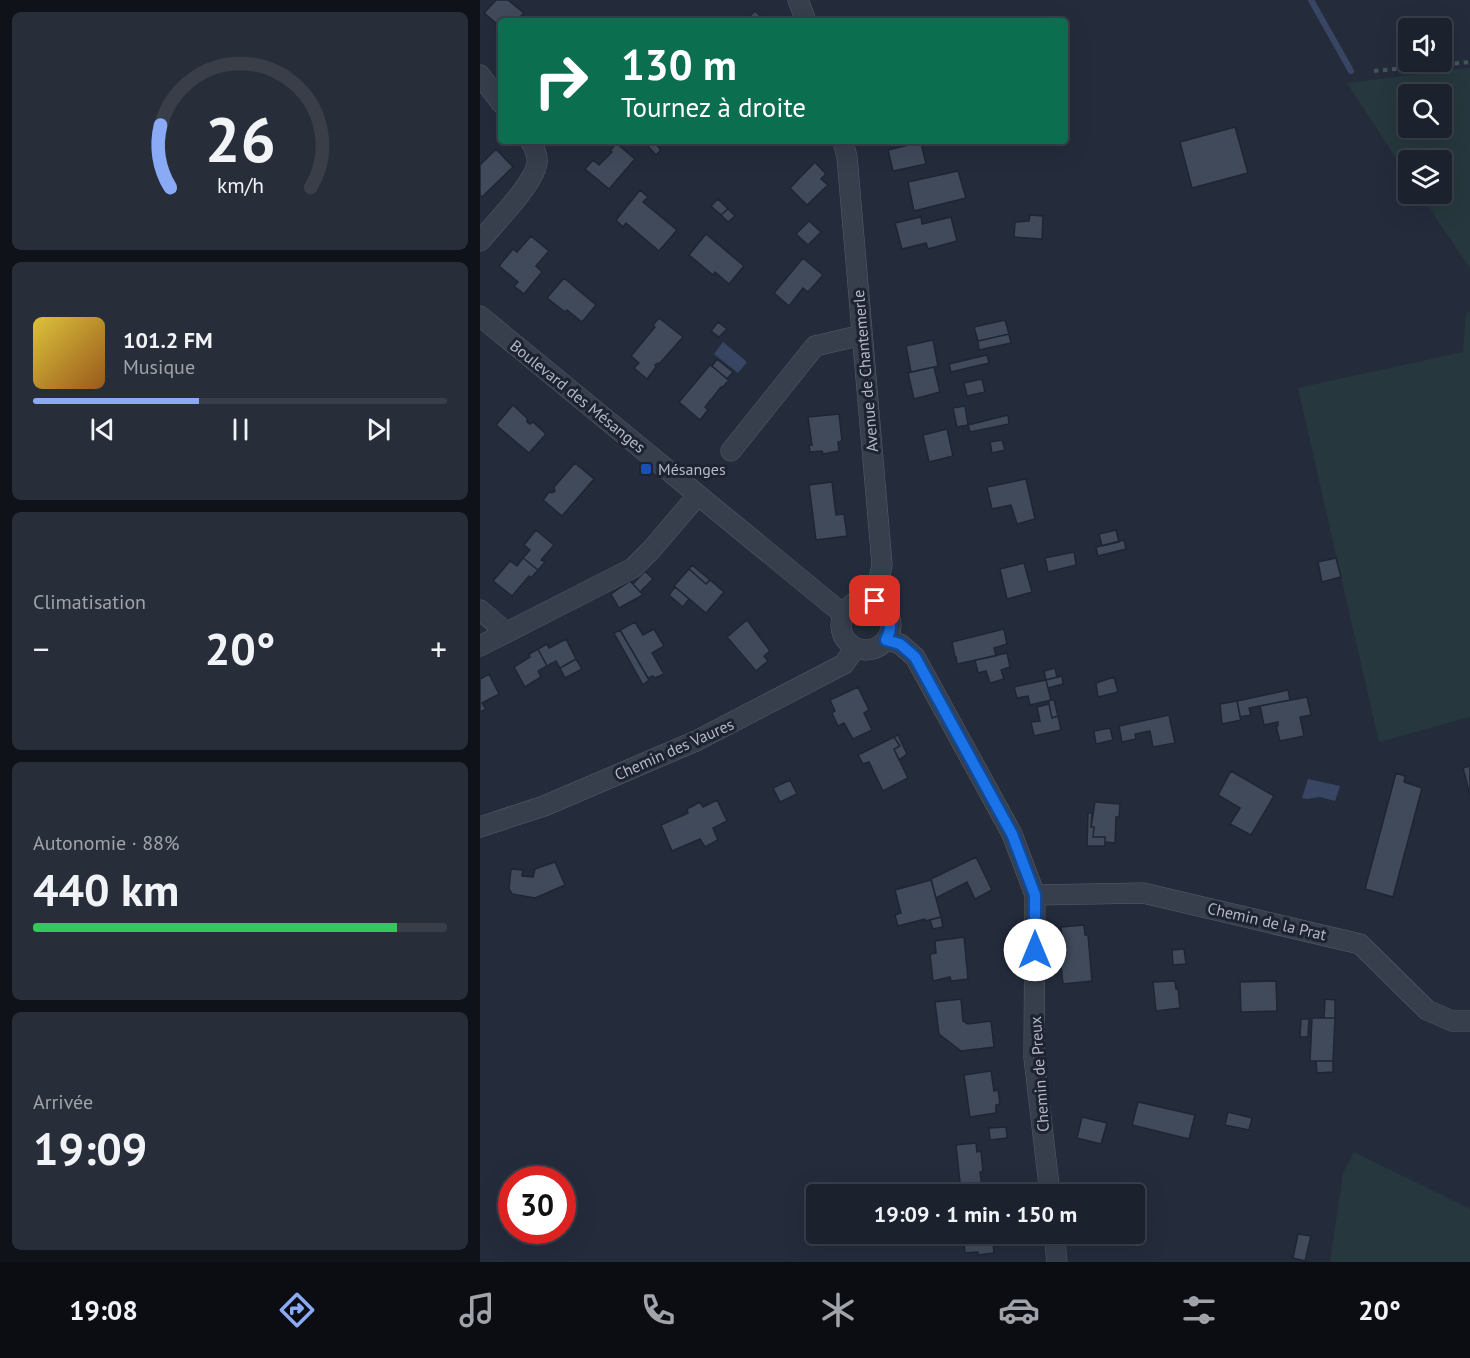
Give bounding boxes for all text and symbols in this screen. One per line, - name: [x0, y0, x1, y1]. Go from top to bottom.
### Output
- map controls: [1398, 18, 1452, 204]
- button: sound: [1398, 18, 1452, 72]
- text: 130 m: [621, 37, 737, 92]
- icon: right: [522, 42, 600, 120]
- button: search: [1398, 84, 1452, 138]
- text: Tournez à droite: [621, 90, 806, 124]
- text: 26: [205, 98, 275, 179]
- button: layers: [1398, 150, 1452, 204]
- text: km/h: [216, 171, 263, 199]
- street label: Avenue de Chantemerle: [848, 289, 882, 453]
- text: 101.2 FM: [123, 326, 213, 354]
- street label: Boulevard des Mésanges: [506, 335, 650, 457]
- text: Musique: [123, 354, 195, 380]
- icon: previous: [86, 413, 119, 446]
- icon: pause: [224, 413, 257, 446]
- icon: next: [362, 413, 395, 446]
- place label: Mésanges: [658, 459, 726, 479]
- marker: Mésanges: [639, 462, 653, 476]
- pin: [849, 575, 900, 626]
- icon: arrive: [858, 584, 891, 617]
- text: Climatisation: [33, 589, 146, 615]
- text: 20°: [205, 619, 275, 677]
- text: −: [33, 627, 50, 670]
- text: +: [430, 627, 447, 670]
- street label: Chemin des Vaures: [611, 714, 737, 784]
- text: Autonomie · 88%: [33, 830, 179, 856]
- text: 440 km: [33, 860, 179, 918]
- street label: Chemin de la Prat: [1206, 898, 1329, 945]
- position arrow: [1003, 918, 1067, 982]
- street label: Chemin de Preux: [1025, 1015, 1053, 1133]
- text: Arrivée: [33, 1089, 93, 1115]
- text: 19:09: [33, 1119, 147, 1177]
- speed limit sign: 30: [498, 1166, 576, 1244]
- text: 19:09 · 1 min · 150 m: [874, 1200, 1077, 1228]
- icon: directions: [276, 1289, 318, 1331]
- icon: music: [456, 1289, 498, 1331]
- icon: phone: [637, 1289, 679, 1331]
- icon: climate: [817, 1289, 859, 1331]
- icon: car: [998, 1289, 1040, 1331]
- icon: filters: [1178, 1289, 1220, 1331]
- text: 19:08: [69, 1293, 138, 1327]
- text: 20°: [1358, 1293, 1401, 1327]

